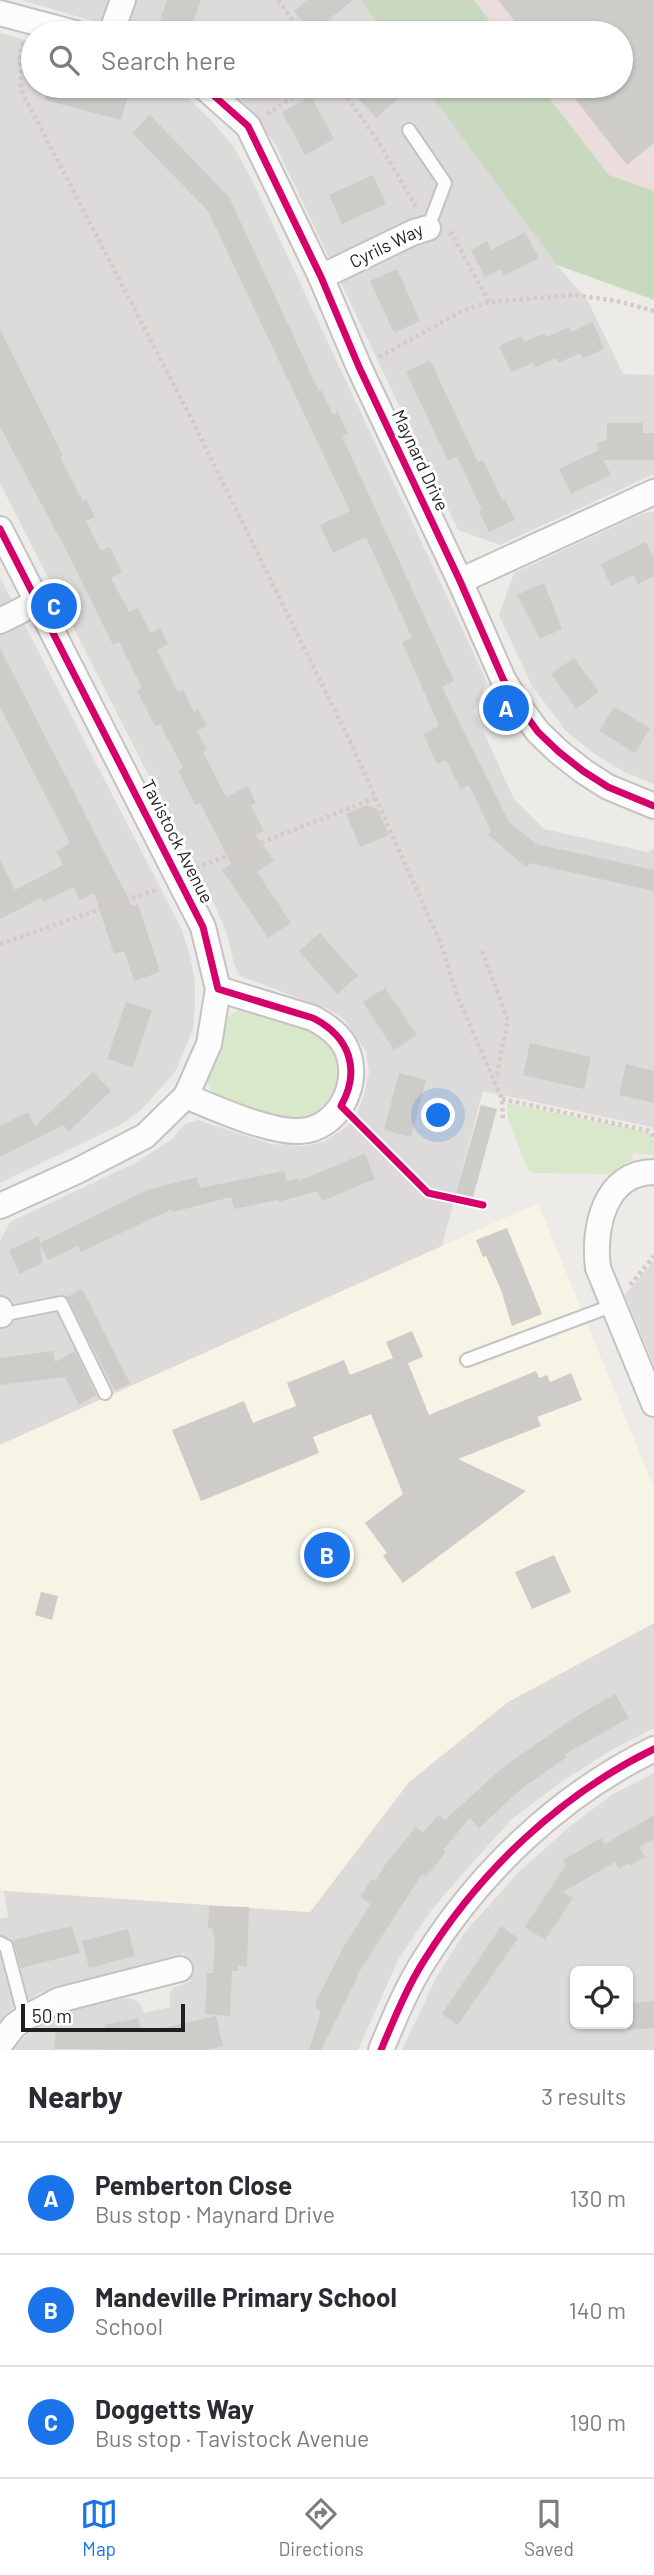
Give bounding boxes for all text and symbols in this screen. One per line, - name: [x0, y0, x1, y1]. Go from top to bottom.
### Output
- search box: [21, 21, 633, 98]
- icon: search: [45, 41, 83, 79]
- text: Search here: [101, 44, 236, 75]
- street label: Cyrils Way: [346, 218, 426, 272]
- street label: Maynard Drive: [388, 406, 454, 514]
- pin: C: [31, 580, 77, 632]
- pin: A: [483, 682, 529, 734]
- street label: Tavistock Avenue: [137, 775, 219, 907]
- your location: [421, 1098, 455, 1132]
- pin: B: [304, 1529, 350, 1581]
- map controls: [570, 1966, 633, 2029]
- button: locate: [570, 1966, 633, 2029]
- scale bar: [21, 2001, 186, 2033]
- text: 50 m: [32, 2004, 72, 2027]
- text: Nearby: [28, 2078, 123, 2114]
- text: 3 results: [541, 2082, 626, 2110]
- text: Pemberton Close: [95, 2169, 292, 2200]
- text: A: [43, 2184, 59, 2212]
- text: 130 m: [569, 2184, 626, 2212]
- text: Bus stop · Maynard Drive: [95, 2200, 335, 2228]
- text: Mandeville Primary School: [95, 2281, 397, 2312]
- text: B: [44, 2296, 58, 2324]
- text: 140 m: [569, 2296, 626, 2324]
- text: School: [95, 2312, 163, 2340]
- text: Doggetts Way: [95, 2393, 254, 2424]
- text: C: [44, 2408, 58, 2436]
- text: 190 m: [569, 2408, 626, 2436]
- text: Bus stop · Tavistock Avenue: [95, 2424, 369, 2452]
- tab: Map: [80, 2495, 118, 2560]
- tab: Directions: [279, 2495, 364, 2560]
- tab: Saved: [524, 2495, 574, 2560]

